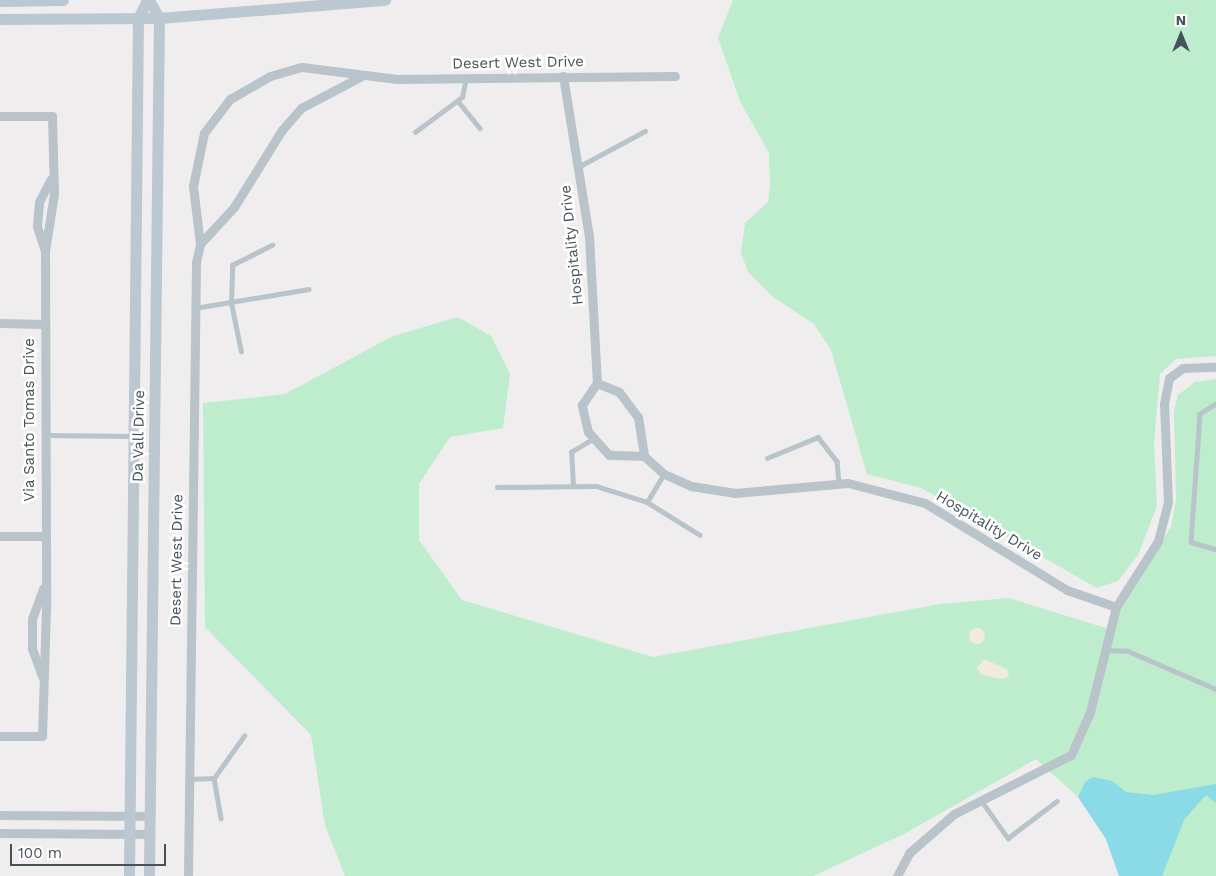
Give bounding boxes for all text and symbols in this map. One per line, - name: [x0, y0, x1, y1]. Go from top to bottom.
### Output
- north arrow: [1156, 10, 1206, 60]
- text: N: [1176, 12, 1186, 28]
- street label: Desert West Drive: [452, 53, 584, 73]
- street label: Hospitality Drive: [557, 184, 587, 306]
- street label: Via Santo Tomas Drive: [21, 338, 39, 502]
- street label: Da Vall Drive: [129, 389, 149, 483]
- street label: Hospitality Drive: [933, 487, 1045, 565]
- street label: Desert West Drive: [167, 494, 187, 626]
- scale bar: [12, 834, 169, 866]
- text: 100 m: [18, 844, 62, 862]

